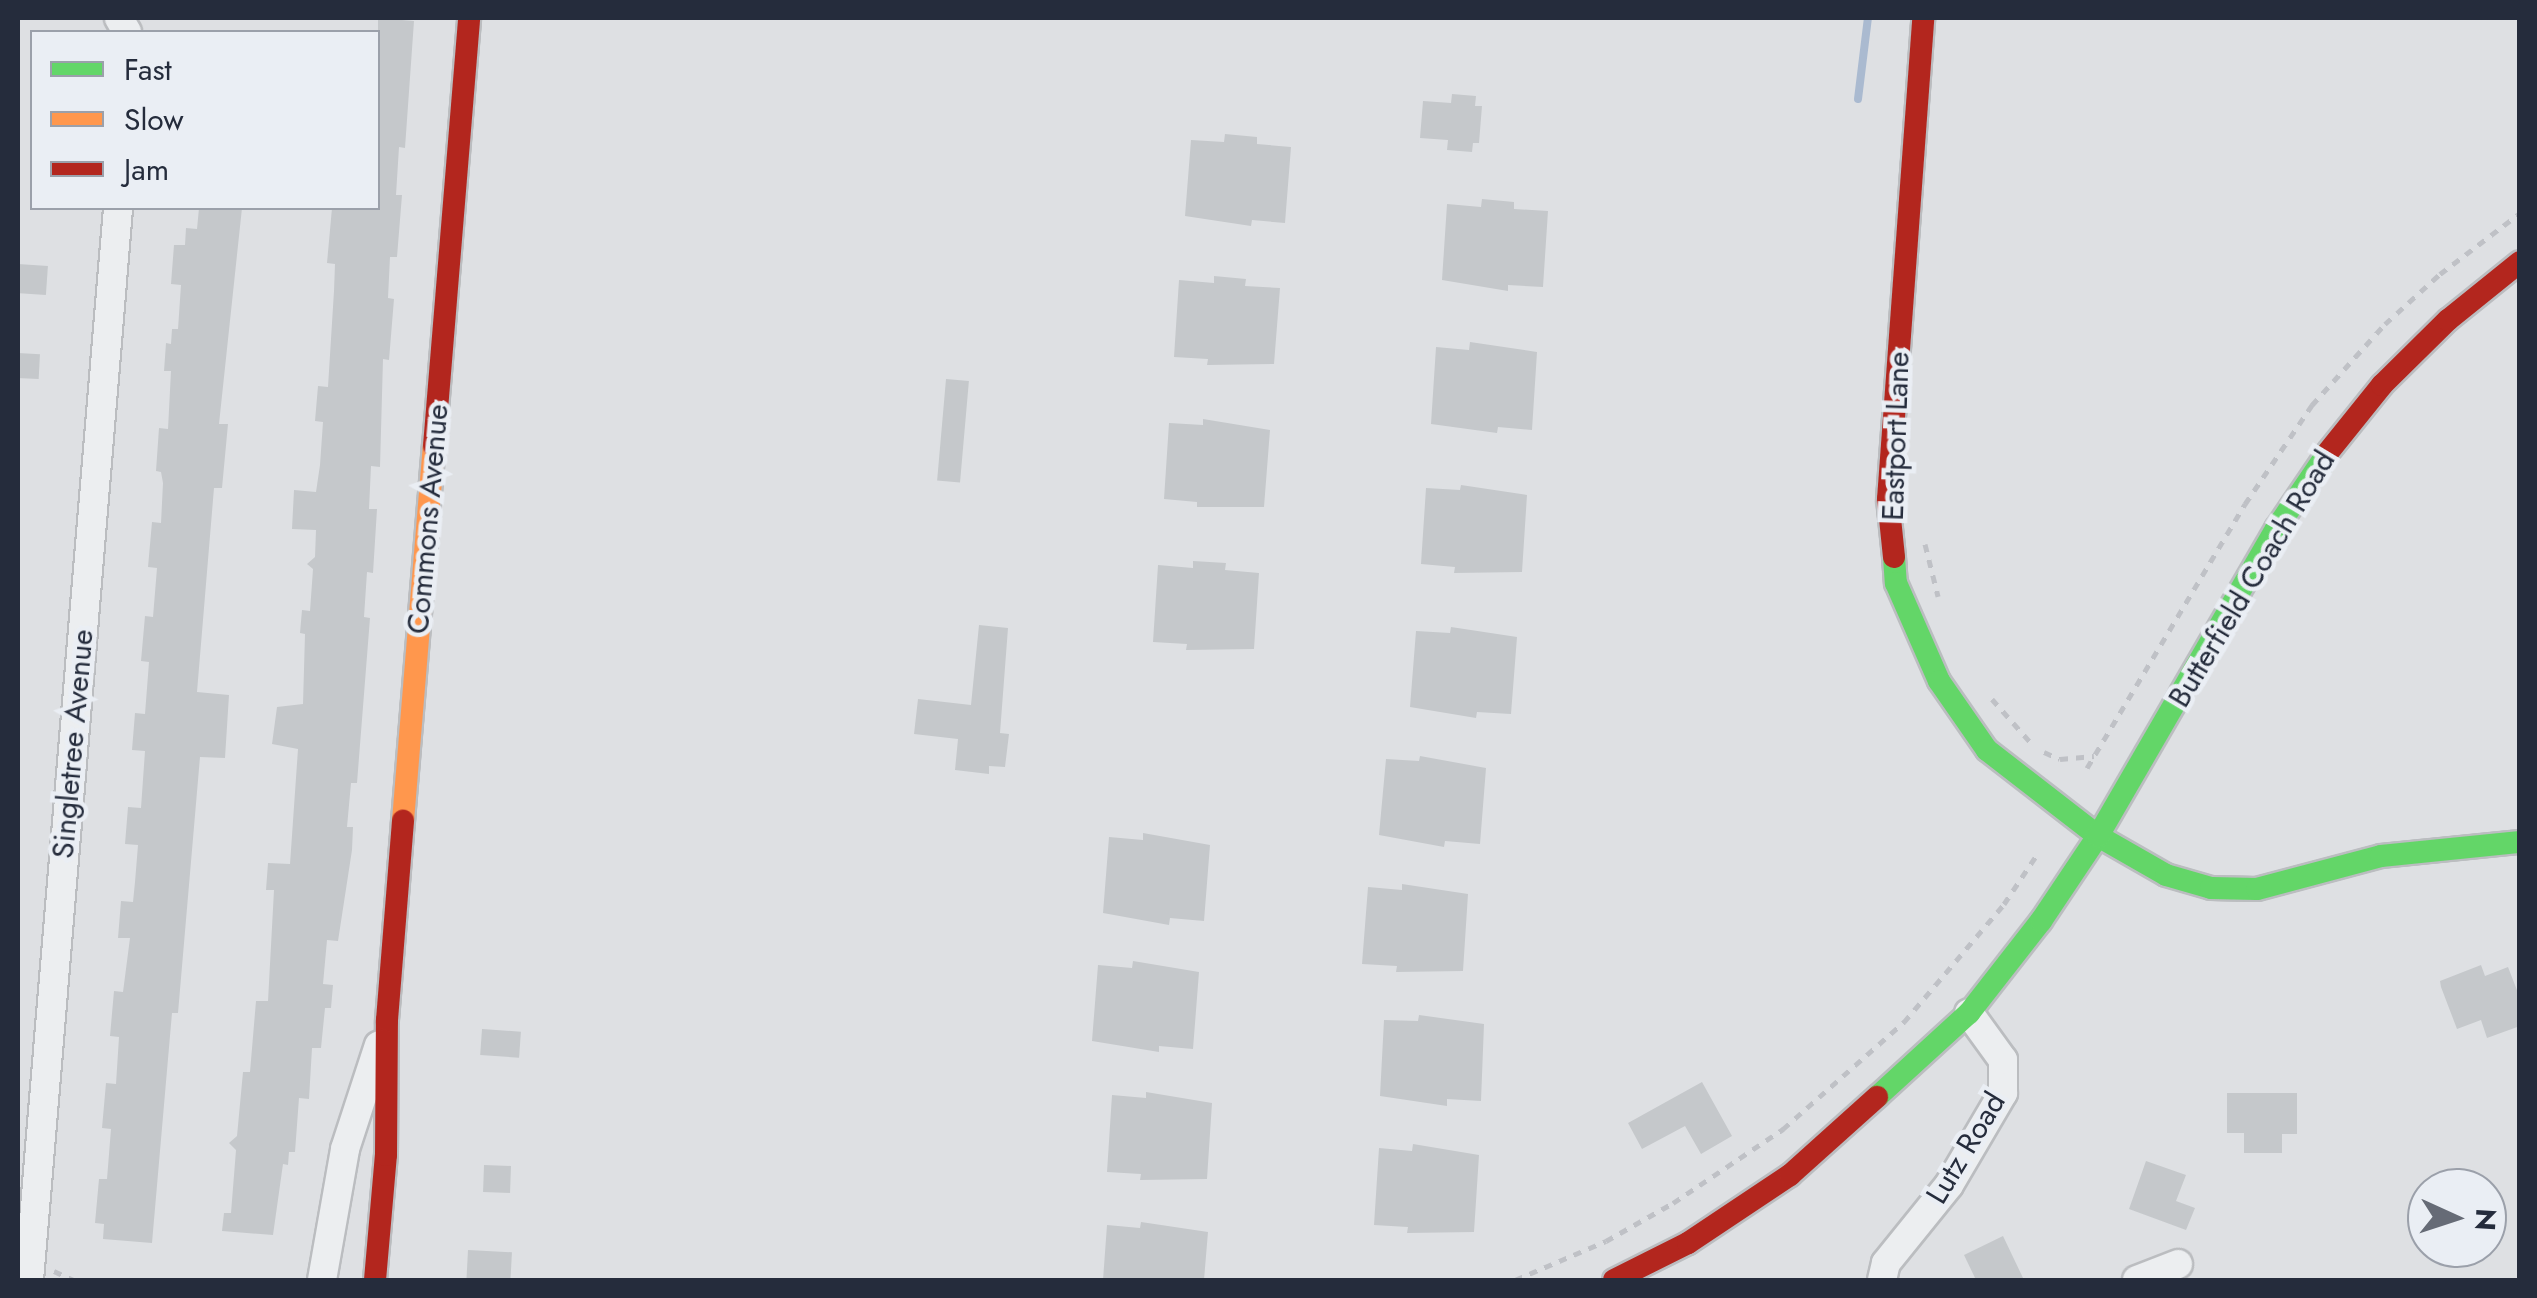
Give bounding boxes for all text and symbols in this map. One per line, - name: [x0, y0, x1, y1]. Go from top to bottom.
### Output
- legend: [30, 30, 380, 210]
- text: Fast: [124, 48, 172, 91]
- text: Slow: [124, 98, 184, 141]
- text: Jam: [124, 148, 169, 191]
- street label: Eastport Lane: [1875, 351, 1917, 521]
- street label: Commons Avenue: [400, 403, 456, 635]
- street label: Butterfield Coach Road: [2161, 444, 2343, 714]
- street label: Singletree Avenue: [45, 628, 101, 860]
- street label: Lutz Road: [1919, 1086, 2013, 1210]
- north arrow: [2407, 1168, 2507, 1268]
- text: N: [2464, 1207, 2507, 1232]

